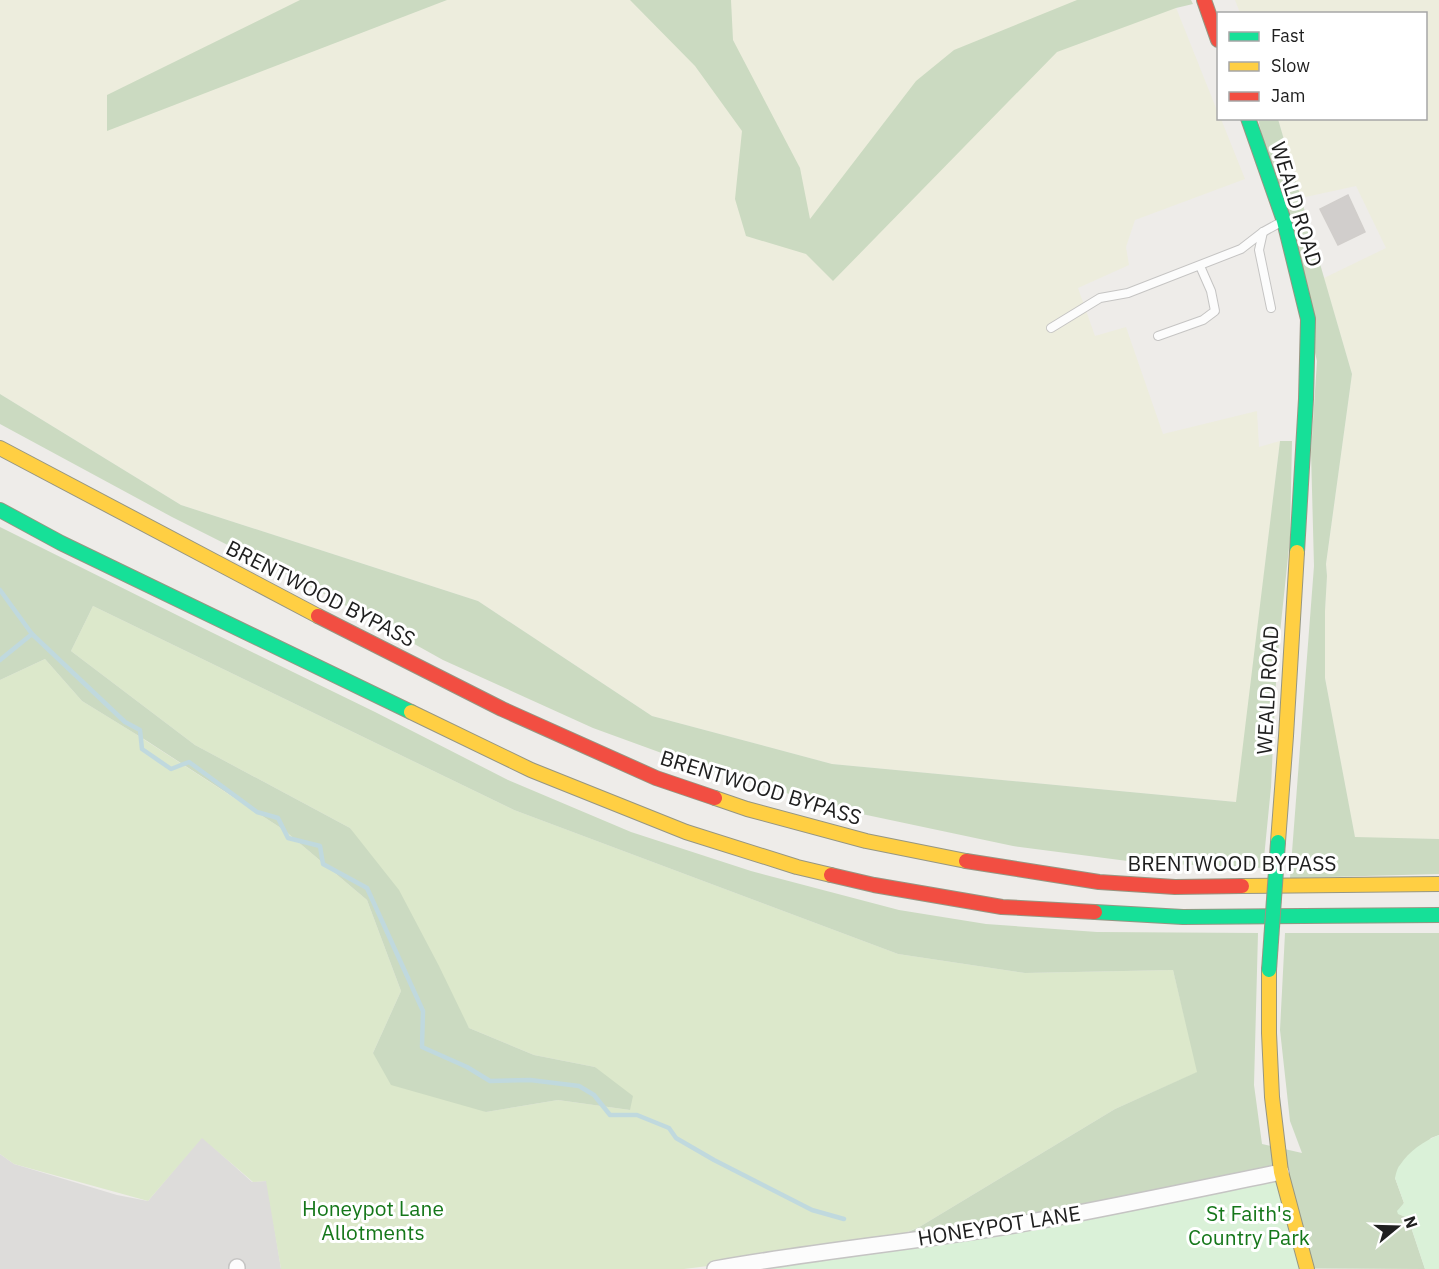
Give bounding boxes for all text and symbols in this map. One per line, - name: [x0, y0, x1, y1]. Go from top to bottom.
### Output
- legend: [1217, 12, 1427, 120]
- text: Fast: [1271, 24, 1305, 47]
- text: Slow: [1271, 54, 1310, 77]
- text: Jam: [1271, 84, 1306, 107]
- street label: WEALD ROAD: [1265, 138, 1329, 270]
- street label: BRENTWOOD BYPASS: [222, 533, 420, 653]
- street label: WEALD ROAD: [1250, 625, 1284, 755]
- street label: BRENTWOOD BYPASS: [657, 743, 865, 831]
- street label: BRENTWOOD BYPASS: [1127, 849, 1337, 877]
- park label: Honeypot Lane Allotments: [302, 1194, 444, 1246]
- north arrow: [1367, 1197, 1427, 1257]
- street label: HONEYPOT LANE: [916, 1198, 1082, 1252]
- park label: St Faith's Country Park: [1188, 1199, 1310, 1251]
- text: N: [1400, 1213, 1423, 1231]

